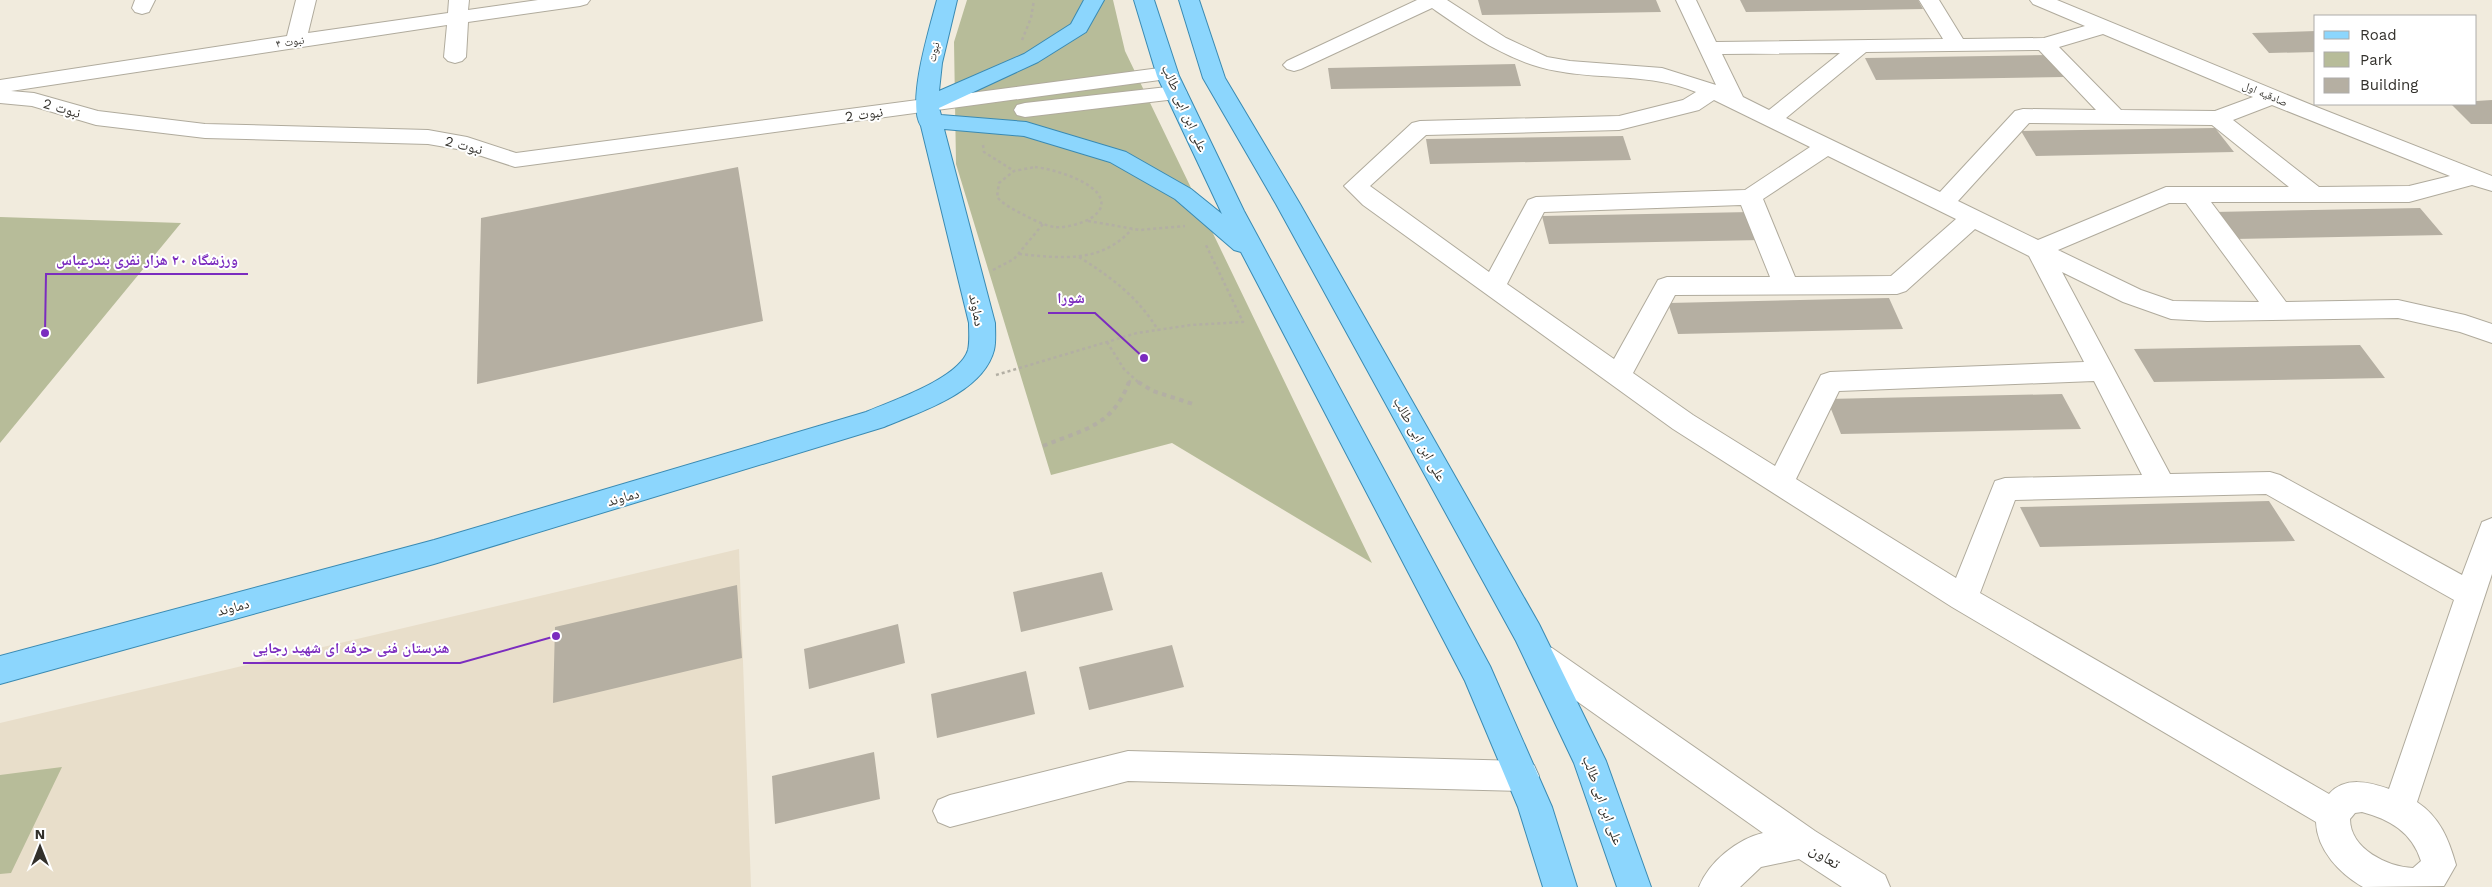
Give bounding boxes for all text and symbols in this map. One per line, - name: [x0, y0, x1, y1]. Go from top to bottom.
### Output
- legend: [2314, 15, 2477, 105]
- text: Road: [2360, 26, 2397, 44]
- street label: نبوت ۴: [275, 34, 305, 50]
- street label: نبوت: [925, 41, 943, 63]
- text: Park: [2360, 51, 2393, 69]
- street label: علی ابن ابی طالب: [1158, 62, 1211, 155]
- text: Building: [2360, 76, 2418, 94]
- street label: صادقیه اول: [2241, 79, 2289, 109]
- street label: نبوت 2: [41, 95, 83, 122]
- street label: نبوت 2: [844, 103, 884, 126]
- street label: نبوت 2: [443, 133, 485, 158]
- callout: ورزشگاه ۲۰ هزار نفری بندرعباس: [46, 244, 248, 274]
- text: ورزشگاه ۲۰ هزار نفری بندرعباس: [56, 251, 238, 269]
- callout: شورا: [1048, 283, 1095, 313]
- text: شورا: [1057, 289, 1085, 307]
- street label: دماوند: [965, 292, 988, 328]
- street label: علی ابن ابی طالب: [1389, 394, 1450, 484]
- street label: دماوند: [605, 485, 641, 510]
- street label: دماوند: [215, 595, 251, 620]
- callout: هنرستان فنی حرفه ای شهید رجایی: [243, 633, 460, 663]
- text: هنرستان فنی حرفه ای شهید رجایی: [252, 639, 450, 657]
- street label: علی ابن ابی طالب: [1578, 753, 1627, 847]
- north arrow: [15, 822, 65, 872]
- text: N: [35, 826, 45, 842]
- street label: تعاون: [1805, 839, 1844, 874]

